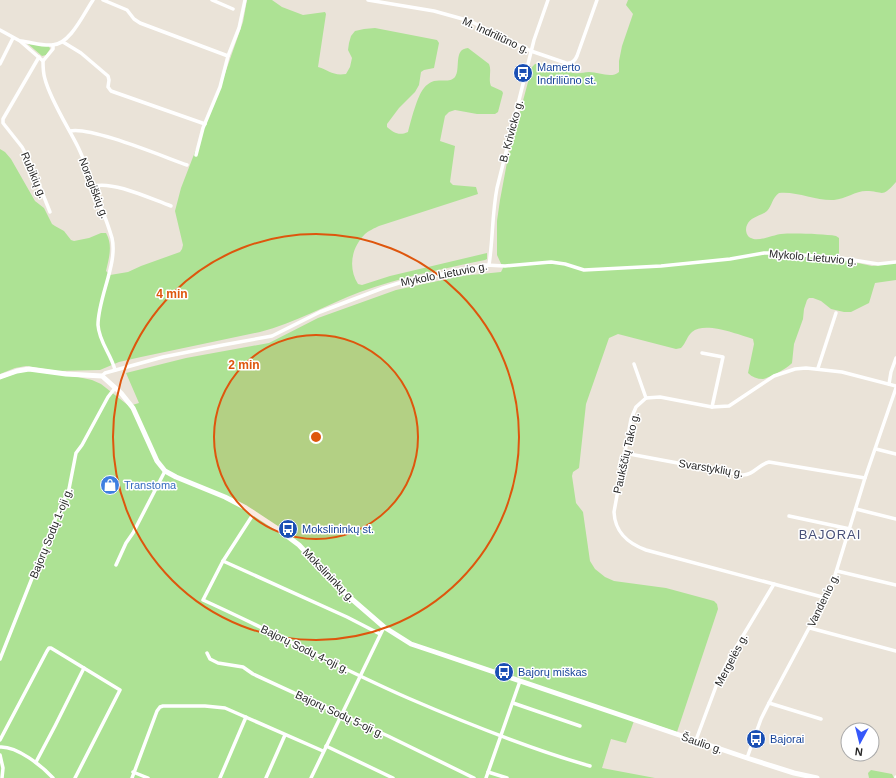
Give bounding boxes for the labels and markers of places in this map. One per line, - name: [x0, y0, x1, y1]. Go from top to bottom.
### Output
- place label: Mamerto Indriliūno st.: [537, 61, 596, 86]
- bus stop icon: Mamerto Indriliūno st.: [512, 62, 534, 84]
- centre of rings: [309, 430, 323, 444]
- shop icon: Transtoma: [99, 474, 121, 496]
- place label: Transtoma: [124, 479, 177, 491]
- bus stop icon: Mokslininkų st.: [277, 518, 299, 540]
- place label: Mokslininkų st.: [302, 523, 374, 535]
- bus stop icon: Bajorų miškas: [493, 661, 515, 683]
- place label: Bajorų miškas: [518, 666, 588, 678]
- bus stop icon: Bajorai: [745, 728, 767, 750]
- place label: Bajorai: [770, 733, 804, 745]

